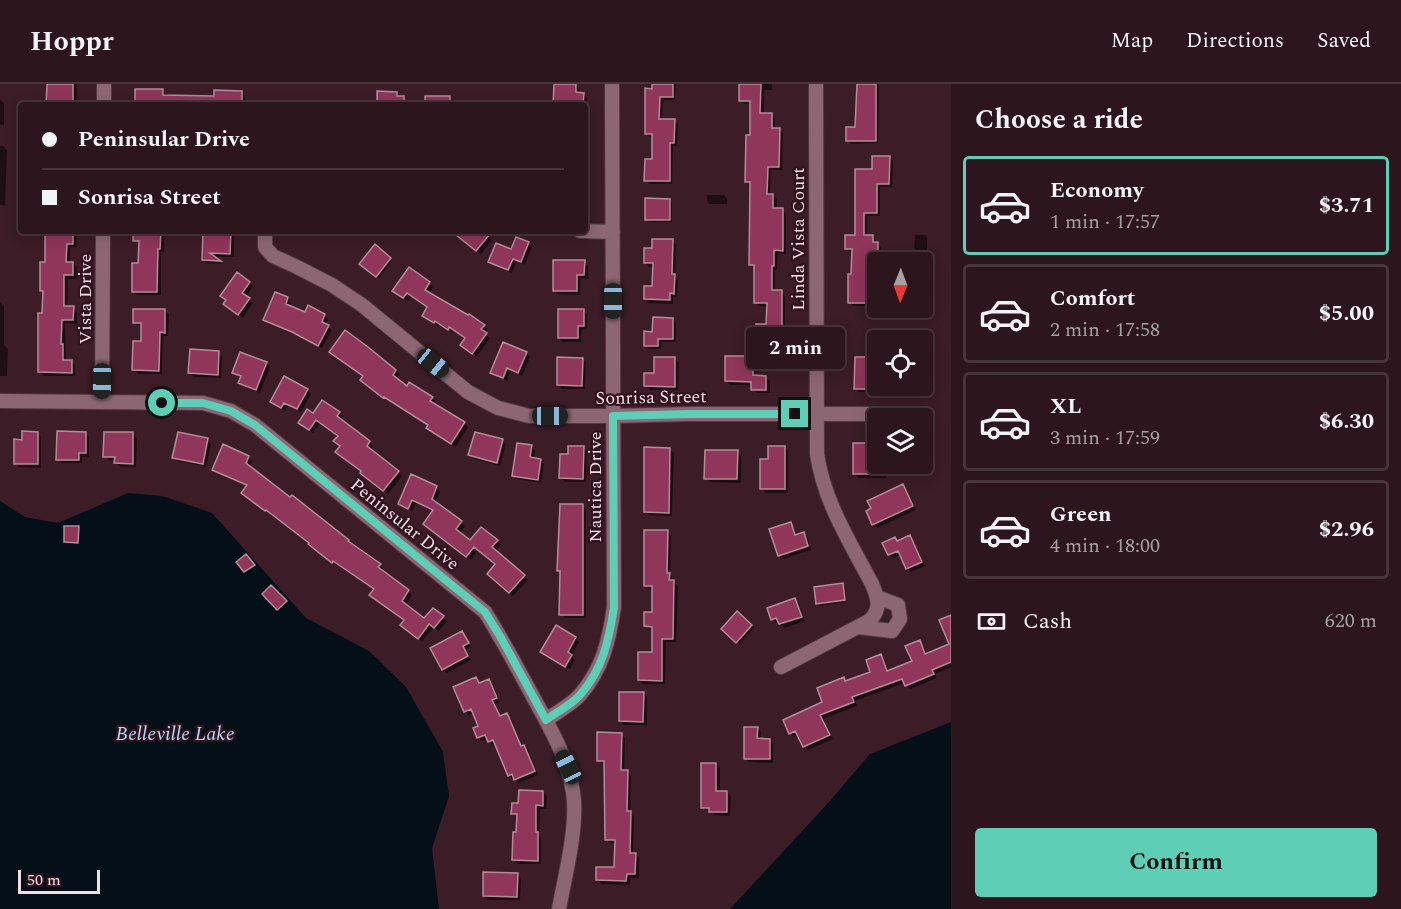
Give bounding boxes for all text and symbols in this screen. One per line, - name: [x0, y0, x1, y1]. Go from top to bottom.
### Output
- text: Hoppr: [30, 20, 114, 63]
- text: Map: [1111, 25, 1153, 57]
- text: Directions: [1186, 25, 1284, 57]
- text: Saved: [1317, 25, 1371, 57]
- text: Choose a ride: [975, 99, 1143, 141]
- text: Peninsular Drive: [78, 123, 250, 156]
- street label: Linda Vista Court: [785, 167, 812, 311]
- text: Economy: [1050, 174, 1143, 207]
- icon: car: [978, 179, 1032, 233]
- text: Sonrisa Street: [78, 181, 221, 214]
- text: $3.71: [1319, 189, 1374, 222]
- text: 1 min · 17:57: [1050, 207, 1160, 237]
- north arrow: [867, 252, 933, 318]
- map controls: [867, 252, 933, 474]
- street label: Vista Drive: [72, 254, 99, 344]
- text: Comfort: [1050, 282, 1135, 315]
- car: [604, 283, 622, 319]
- icon: car: [978, 287, 1032, 341]
- text: $5.00: [1319, 297, 1374, 330]
- text: 2 min · 17:58: [1050, 315, 1160, 345]
- callout: 2 min: [746, 327, 844, 369]
- button: locate: [867, 330, 933, 396]
- text: 2 min: [769, 333, 822, 363]
- car: [413, 345, 453, 381]
- car: [93, 363, 111, 399]
- street label: Sonrisa Street: [595, 383, 707, 412]
- route start: [148, 389, 175, 416]
- text: XL: [1050, 390, 1081, 423]
- icon: car: [978, 395, 1032, 449]
- route end: [781, 400, 808, 427]
- text: $6.30: [1319, 405, 1374, 438]
- car: [532, 407, 568, 425]
- button: layers: [867, 408, 933, 474]
- text: 3 min · 17:59: [1050, 423, 1160, 453]
- street label: Nautica Drive: [582, 431, 609, 543]
- street label: Peninsular Drive: [344, 472, 465, 577]
- text: Green: [1050, 498, 1112, 531]
- icon: car: [978, 503, 1032, 557]
- text: $2.96: [1319, 513, 1374, 546]
- text: 4 min · 18:00: [1050, 531, 1160, 561]
- icon: cash: [975, 605, 1008, 638]
- text: Cash: [1023, 605, 1072, 638]
- text: 620 m: [1325, 606, 1377, 636]
- water label: Belleville Lake: [115, 719, 235, 749]
- car: [552, 747, 584, 787]
- button: Confirm: [975, 828, 1377, 897]
- scale bar: [18, 867, 100, 894]
- text: 50 m: [27, 868, 61, 892]

